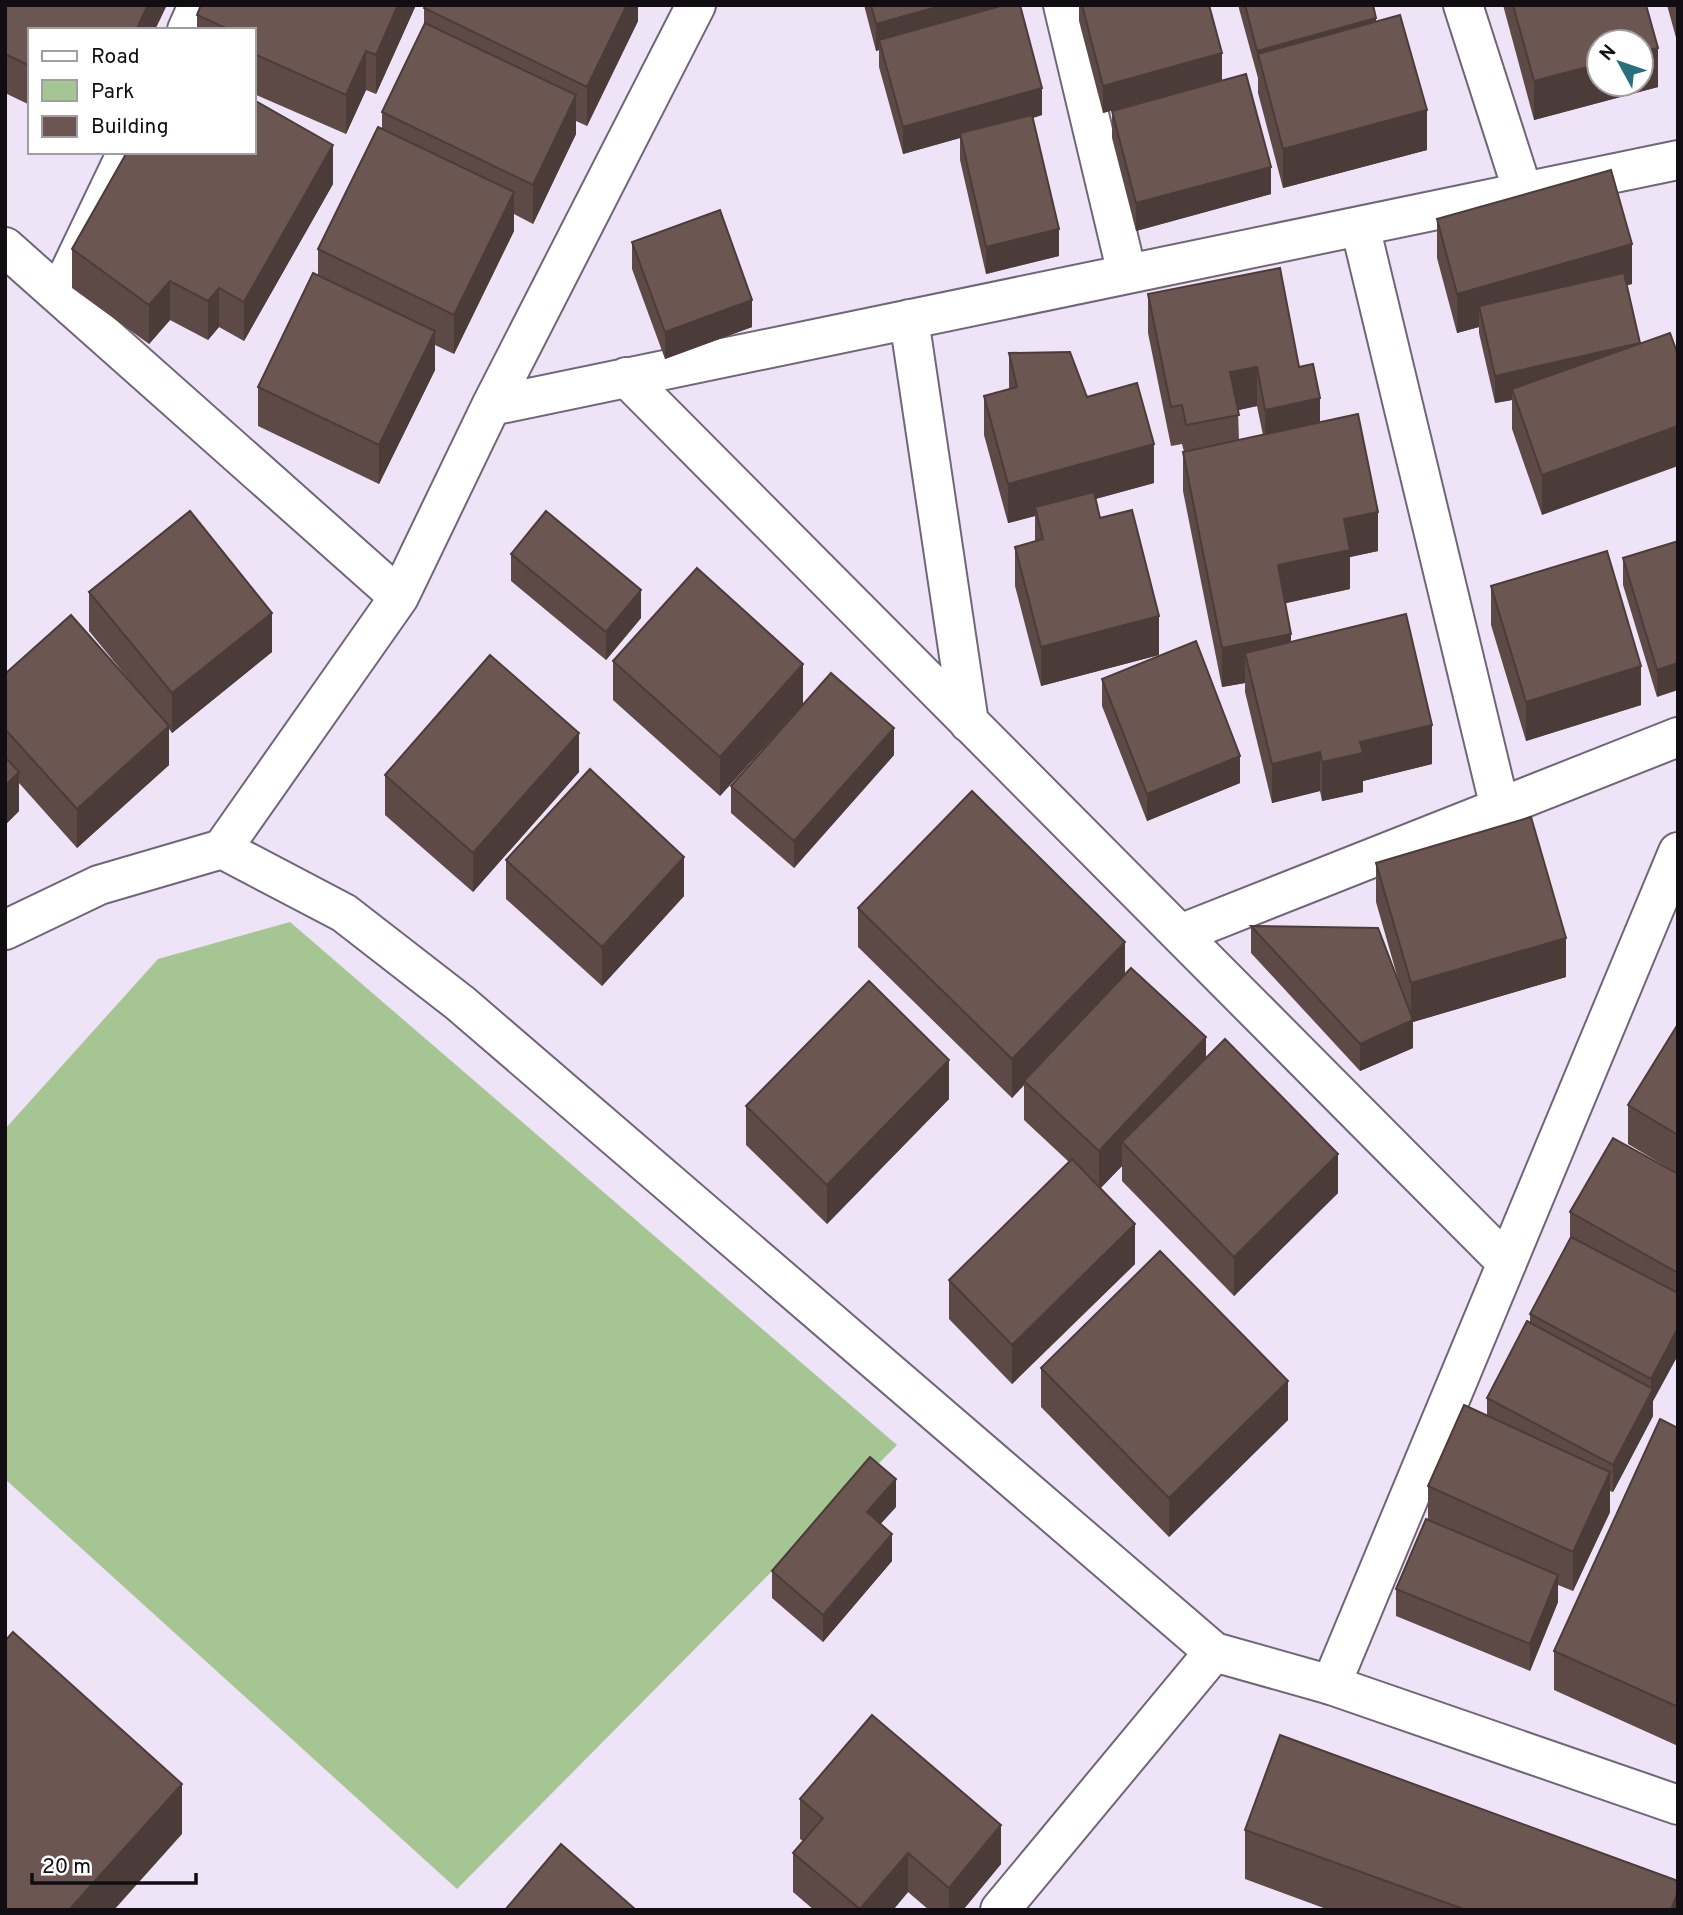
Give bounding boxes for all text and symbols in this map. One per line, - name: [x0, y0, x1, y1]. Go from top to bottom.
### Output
- legend: [28, 28, 256, 154]
- north arrow: [1585, 28, 1655, 98]
- text: N: [1595, 40, 1622, 66]
- text: Road: [91, 44, 140, 71]
- text: Park: [91, 79, 134, 106]
- text: Building: [91, 114, 169, 141]
- scale bar: [32, 1842, 196, 1886]
- text: 20 m: [42, 1854, 91, 1881]

